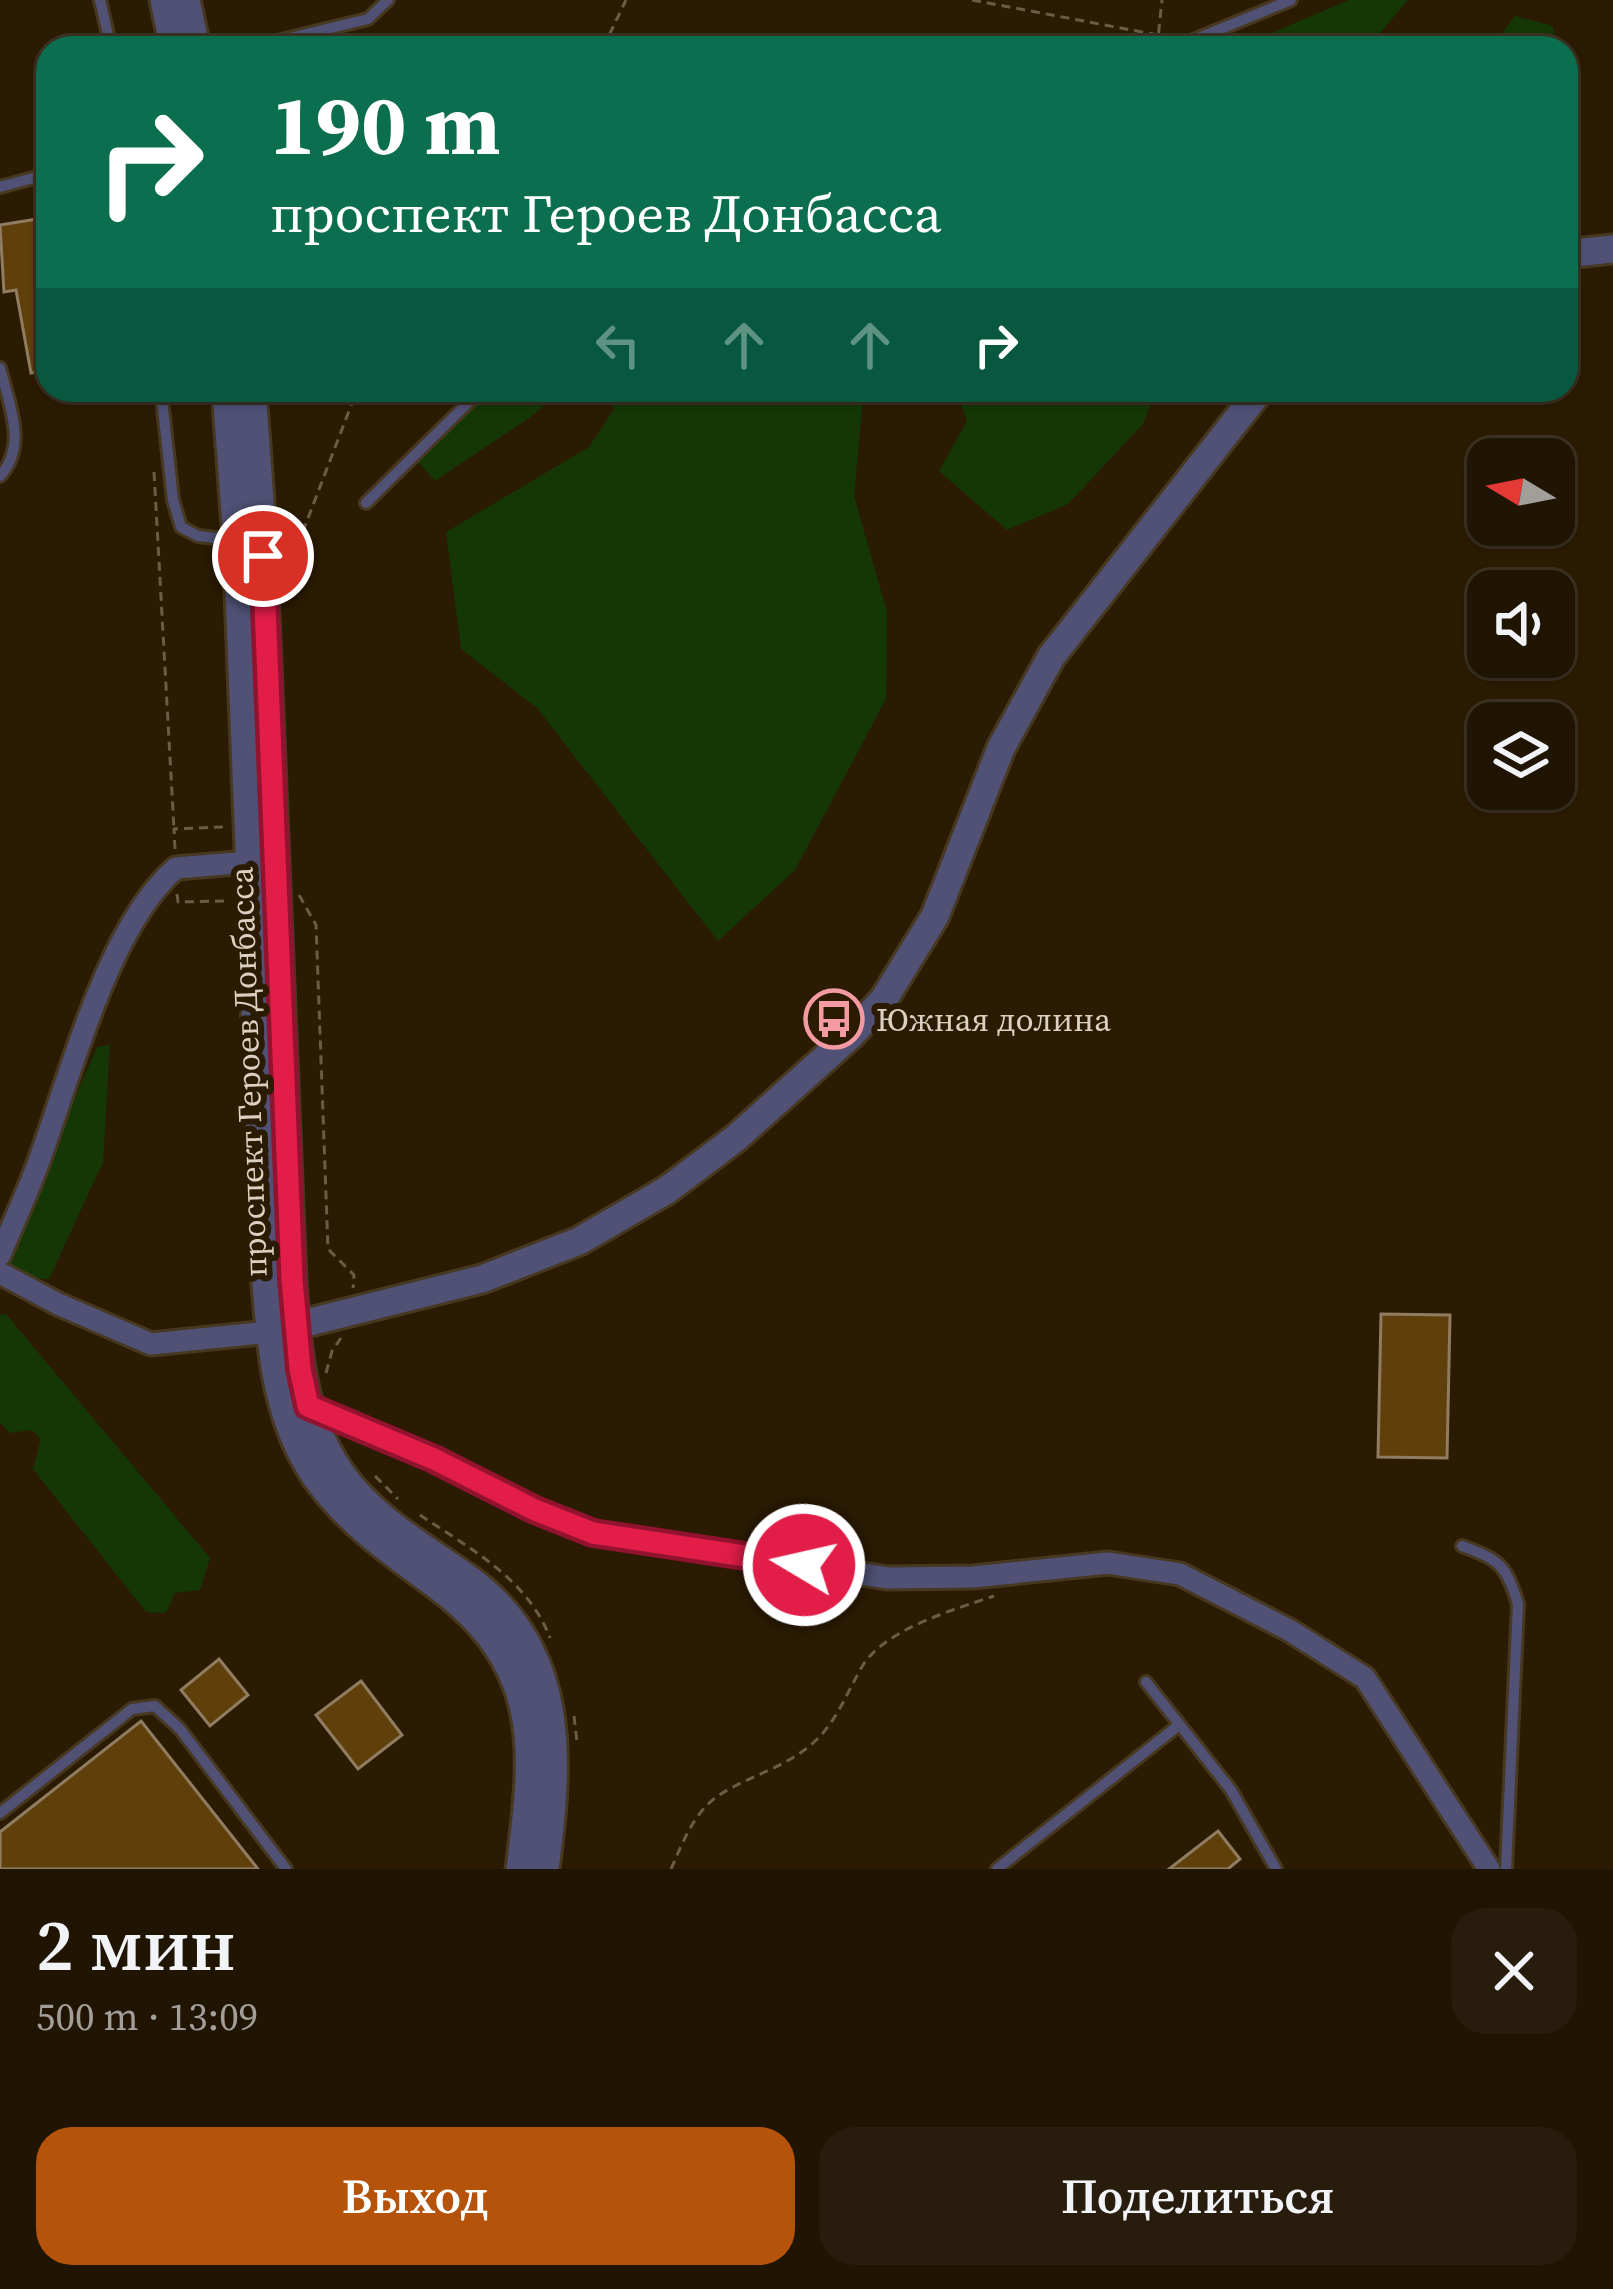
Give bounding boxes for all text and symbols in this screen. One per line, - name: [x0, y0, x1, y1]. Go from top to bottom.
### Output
- text: 190 m: [270, 67, 501, 182]
- icon: right: [72, 84, 228, 240]
- text: проспект Героев Донбасса: [270, 176, 942, 250]
- icon: left: [585, 312, 651, 378]
- icon: ahead: [711, 312, 777, 378]
- icon: ahead: [837, 312, 903, 378]
- icon: right: [963, 312, 1029, 378]
- north arrow: [1467, 438, 1575, 546]
- map controls: [1467, 438, 1575, 810]
- pin: [212, 505, 314, 607]
- icon: arrive: [230, 523, 296, 589]
- button: sound: [1467, 570, 1575, 678]
- button: layers: [1467, 702, 1575, 810]
- street label: проспект Героев Донбасса: [218, 866, 278, 1278]
- bus stop icon: Южная долина: [803, 988, 865, 1050]
- place label: Южная долина: [876, 997, 1111, 1042]
- position arrow: [741, 1502, 867, 1628]
- text: 2 мин: [36, 1895, 236, 1994]
- button: close: [1451, 1908, 1577, 2034]
- text: 500 m · 13:09: [36, 1990, 258, 2043]
- button: Выход: [36, 2127, 795, 2265]
- button: Поделиться: [819, 2127, 1577, 2265]

